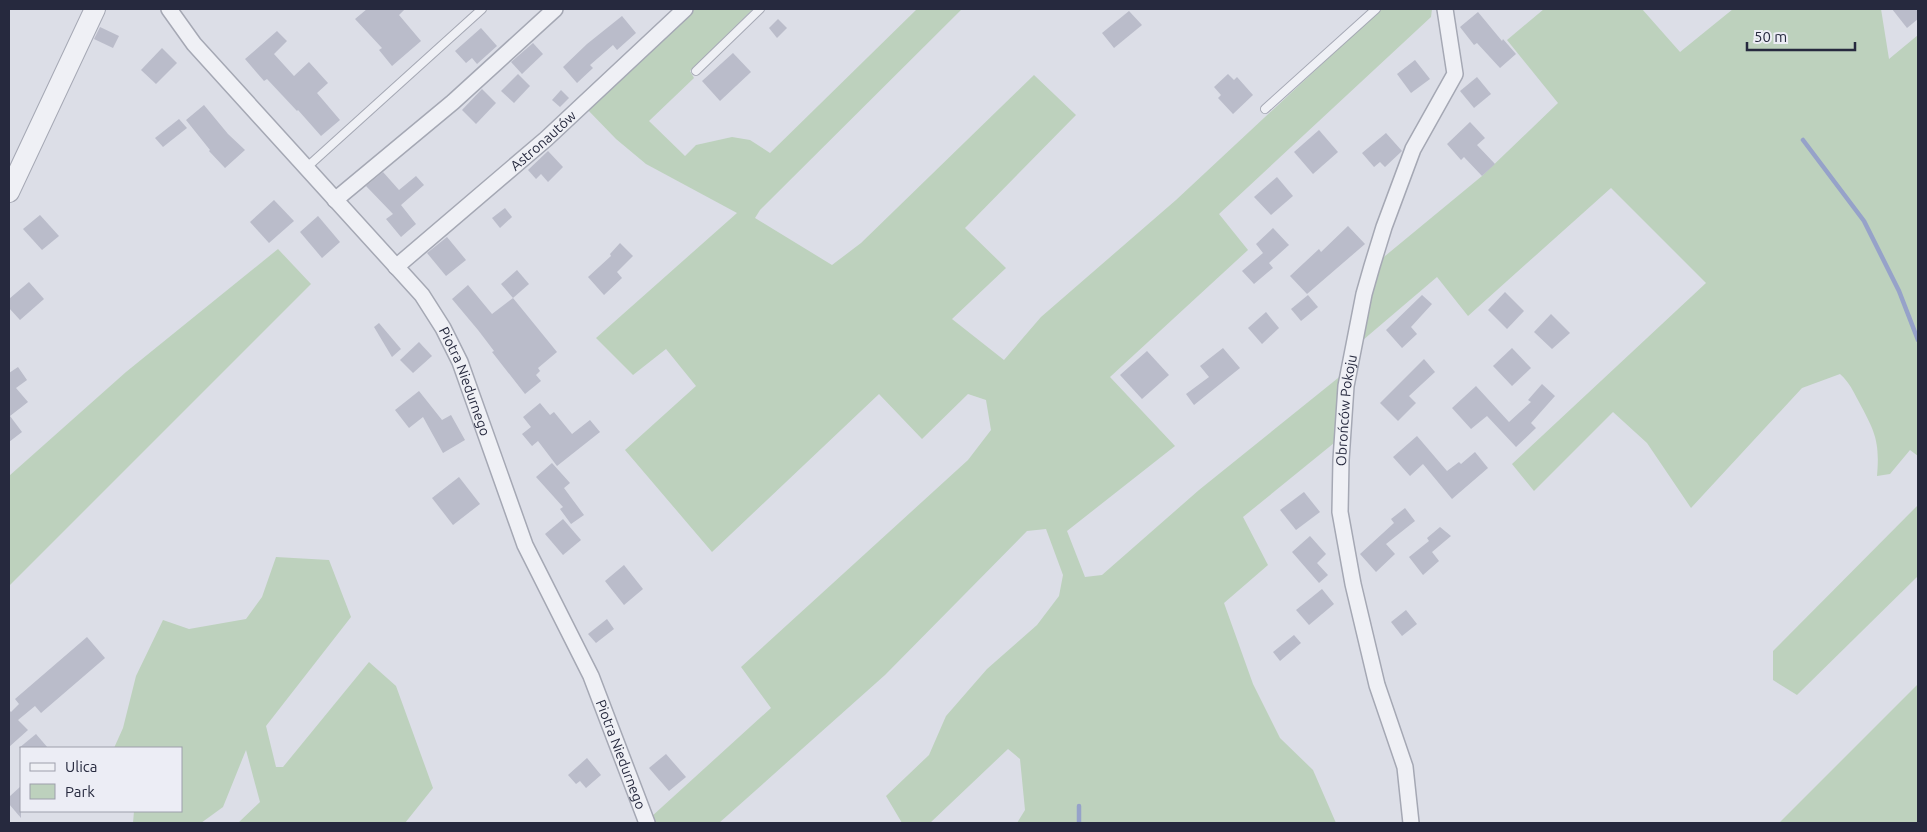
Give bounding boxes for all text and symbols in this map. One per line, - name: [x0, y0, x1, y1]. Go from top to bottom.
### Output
- scale bar: [1747, 20, 1854, 52]
- text: 50 m: [1754, 28, 1787, 45]
- street label: Astronautów: [507, 107, 579, 174]
- street label: Piotra Niedurnego: [436, 324, 494, 438]
- street label: Obrońców Pokoju: [1333, 353, 1360, 466]
- street label: Piotra Niedurnego: [593, 697, 649, 811]
- legend: [20, 747, 182, 812]
- text: Ulica: [65, 758, 97, 775]
- text: Park: [65, 783, 95, 800]

